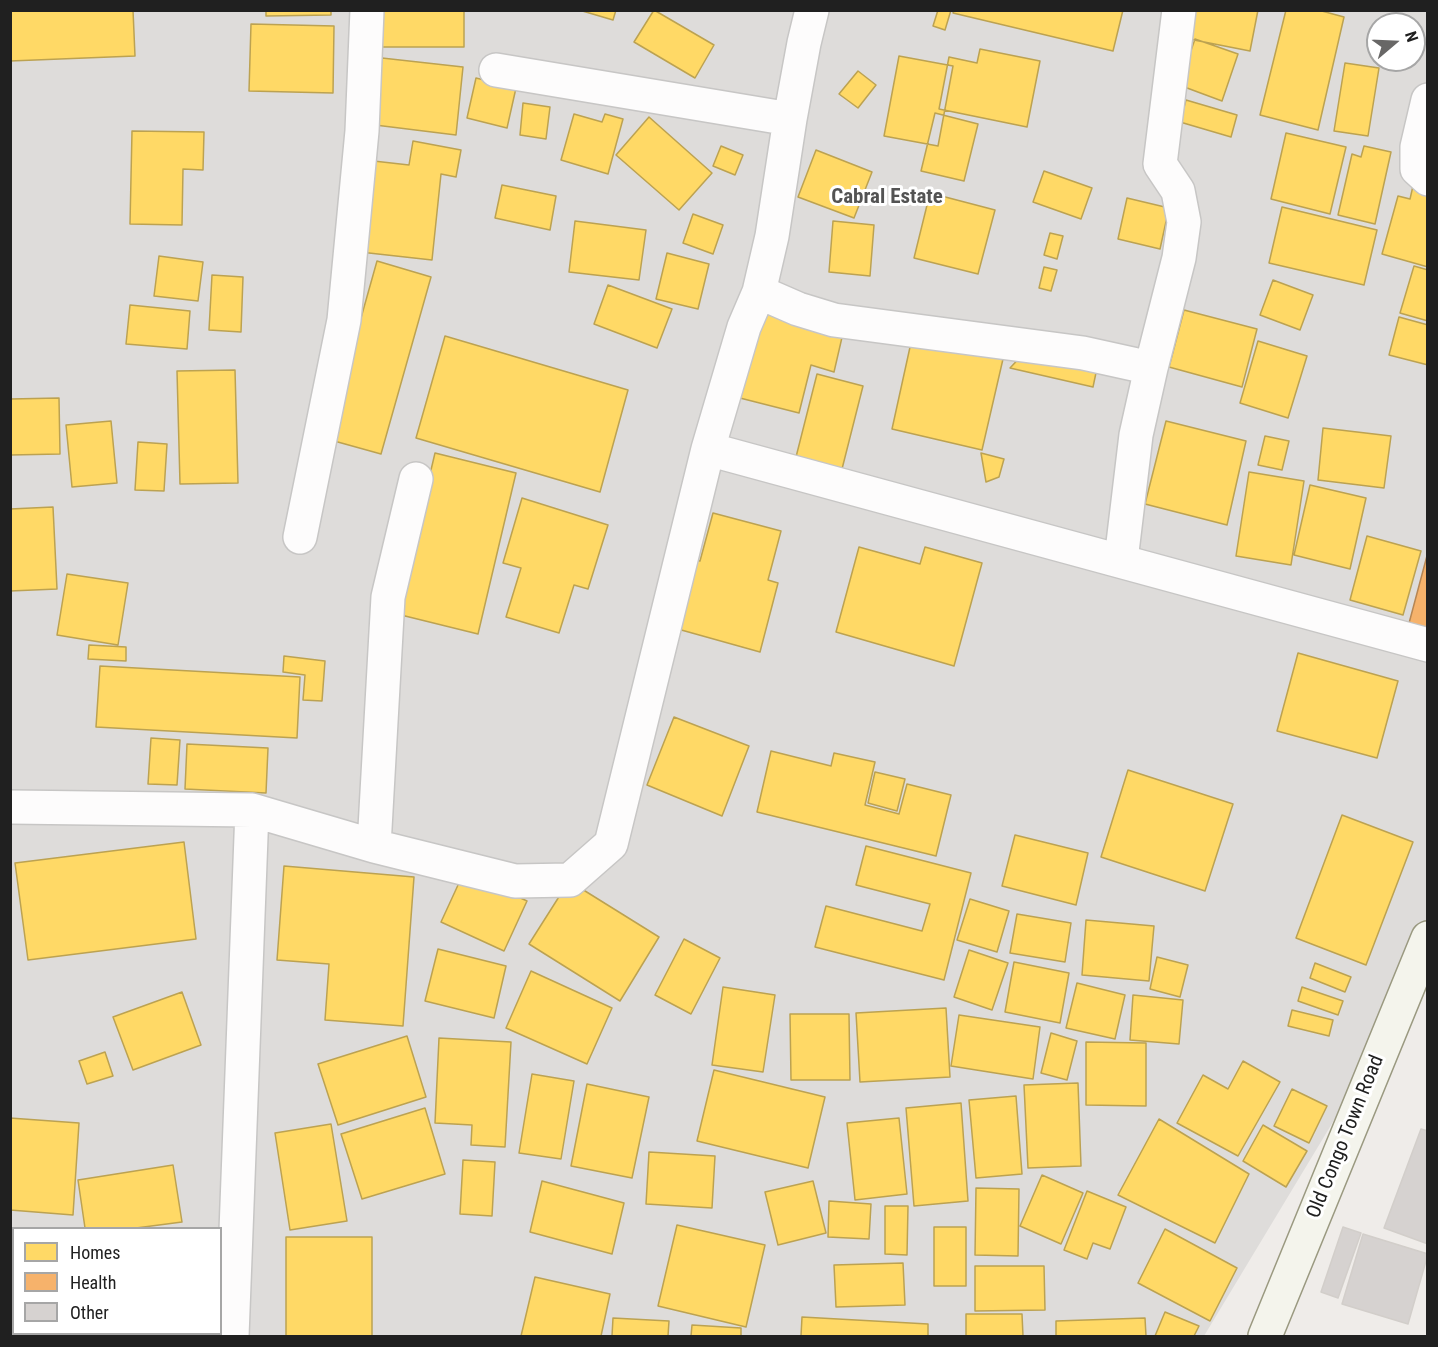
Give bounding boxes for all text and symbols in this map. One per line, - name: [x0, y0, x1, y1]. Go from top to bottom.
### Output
- north arrow: [1366, 12, 1426, 72]
- text: N: [1401, 29, 1422, 44]
- district label: Cabral Estate: [831, 185, 943, 211]
- street label: Old Congo Town Road: [1302, 1052, 1390, 1222]
- legend: [12, 1227, 222, 1335]
- text: Homes: [70, 1242, 120, 1263]
- text: Health: [70, 1272, 116, 1293]
- text: Other: [70, 1302, 109, 1323]

